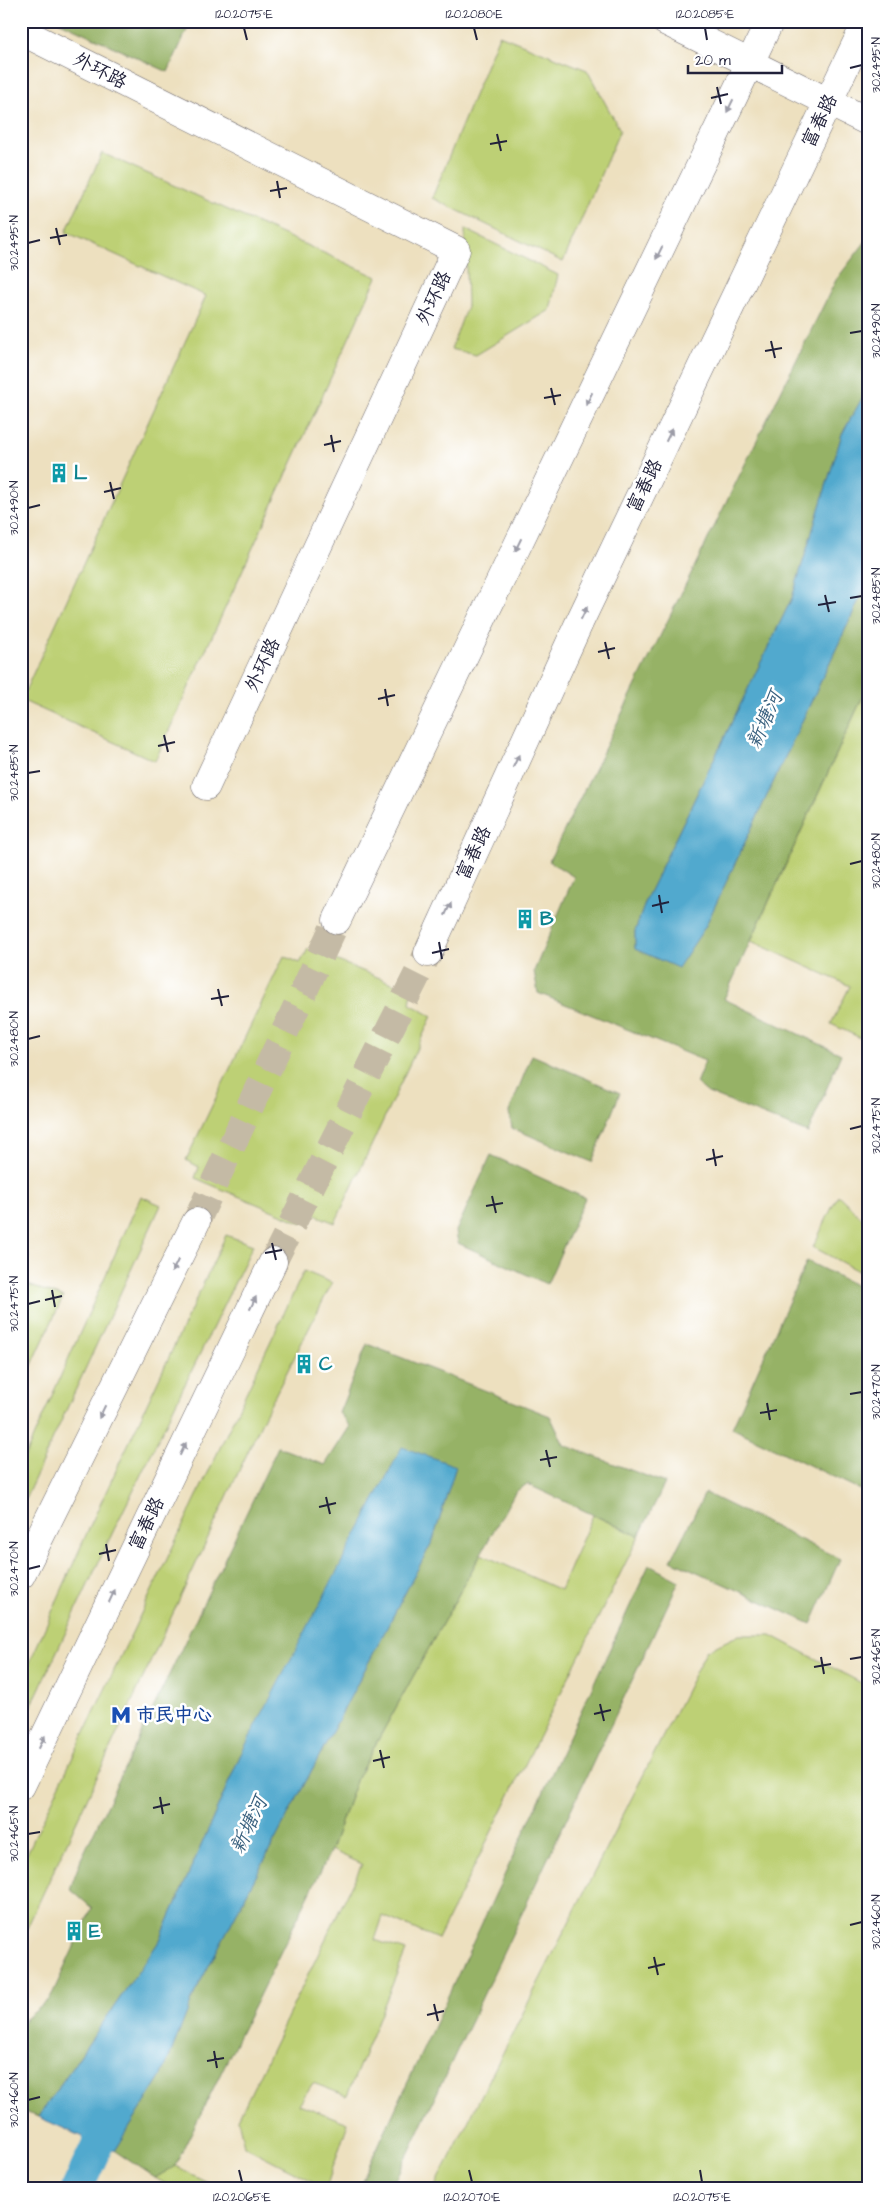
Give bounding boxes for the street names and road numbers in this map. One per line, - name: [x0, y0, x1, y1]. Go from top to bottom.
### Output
- street label: 外环路: [68, 46, 132, 96]
- street label: 富春路: [795, 89, 845, 153]
- street label: 外环路: [410, 266, 458, 330]
- street label: 富春路: [620, 454, 670, 518]
- street label: 外环路: [239, 633, 287, 697]
- street label: 富春路: [450, 821, 498, 885]
- street label: 富春路: [122, 1492, 172, 1556]

